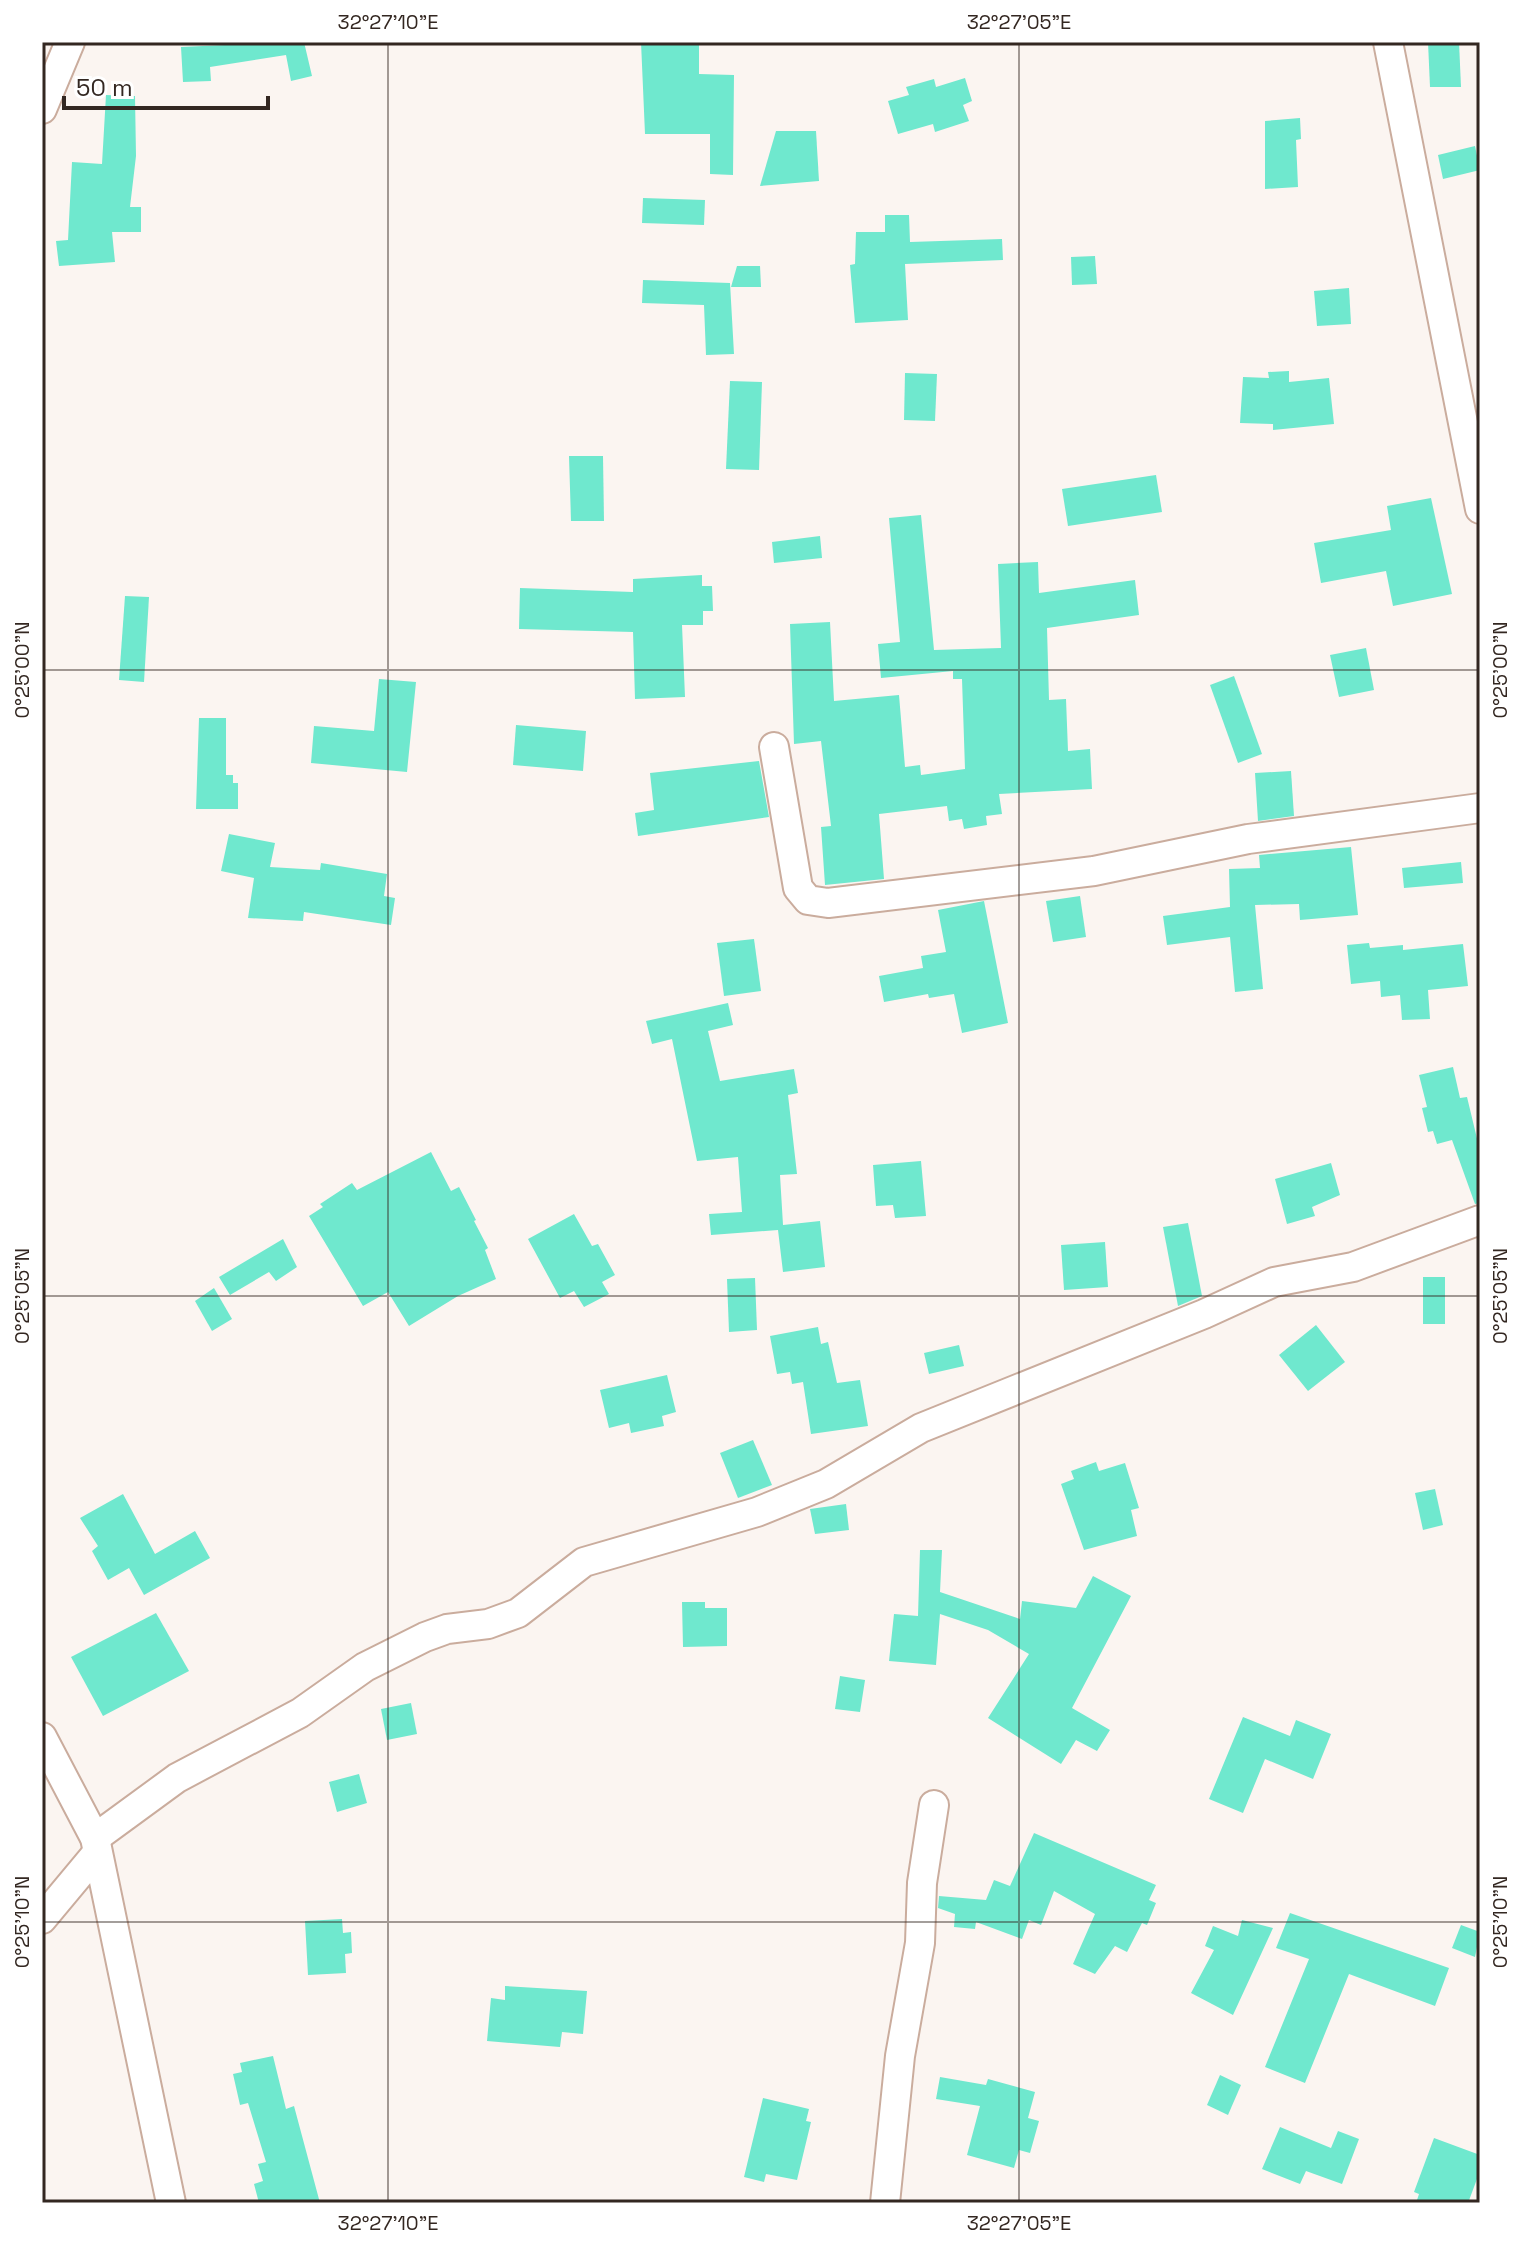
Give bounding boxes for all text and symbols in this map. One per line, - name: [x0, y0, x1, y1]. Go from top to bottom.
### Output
- text: 32°27'10"E: [338, 9, 438, 35]
- text: 32°27'05"E: [967, 9, 1071, 35]
- scale bar: [64, 60, 268, 110]
- text: 50 m: [76, 72, 133, 103]
- text: 0°25'00"N: [9, 622, 35, 718]
- text: 0°25'00"N: [1487, 622, 1513, 718]
- text: 0°25'05"N: [9, 1248, 35, 1344]
- text: 0°25'05"N: [1487, 1248, 1513, 1344]
- text: 0°25'10"N: [9, 1876, 35, 1968]
- text: 0°25'10"N: [1487, 1876, 1513, 1968]
- text: 32°27'10"E: [338, 2210, 438, 2236]
- text: 32°27'05"E: [967, 2210, 1071, 2236]

